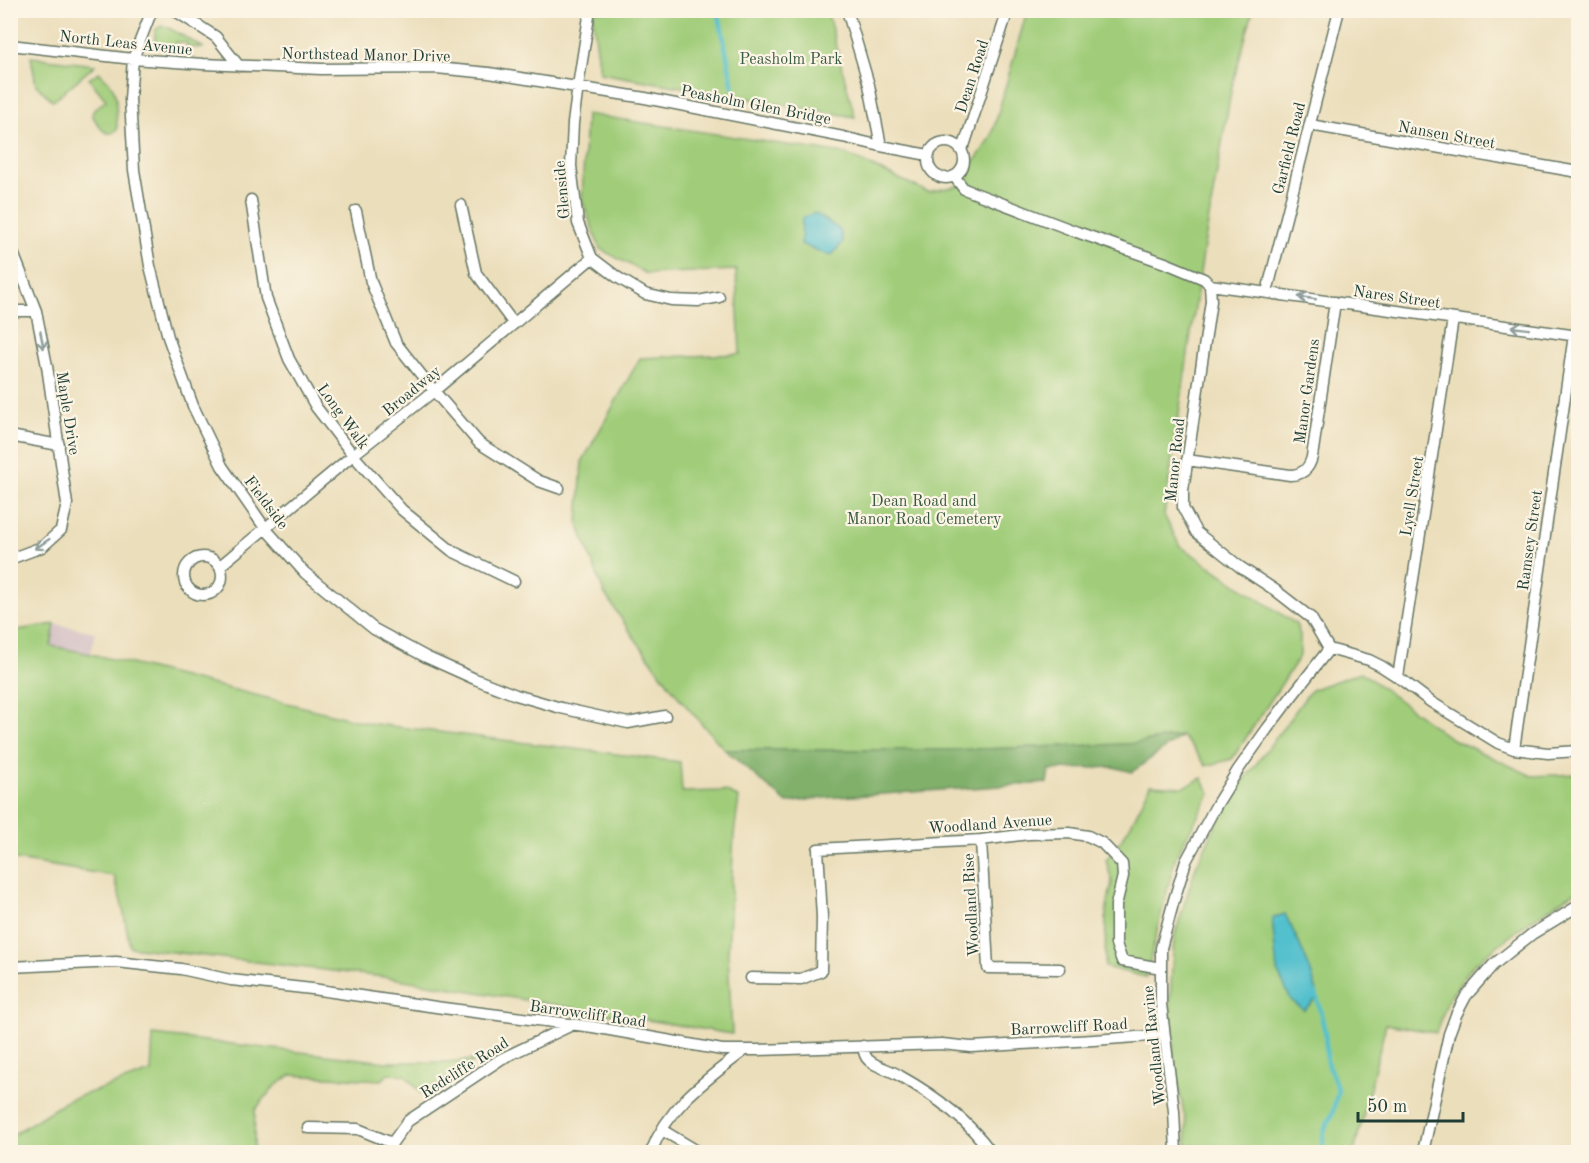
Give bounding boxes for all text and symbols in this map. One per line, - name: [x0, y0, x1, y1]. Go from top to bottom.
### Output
- street label: North Leas Avenue: [58, 29, 193, 59]
- street label: Dean Road: [953, 38, 992, 115]
- street label: Northstead Manor Drive: [281, 47, 451, 65]
- park label: Peasholm Park: [739, 52, 843, 68]
- street label: Peasholm Glen Bridge: [679, 84, 832, 128]
- street label: Garfield Road: [1271, 101, 1309, 196]
- street label: Nansen Street: [1397, 120, 1497, 152]
- street label: Glenside: [552, 160, 574, 220]
- street label: Nares Street: [1352, 284, 1442, 312]
- one-way arrow: [1297, 292, 1317, 303]
- one-way arrow: [1511, 323, 1531, 334]
- one-way arrow: [37, 330, 48, 350]
- street label: Manor Gardens: [1293, 338, 1323, 445]
- street label: Broadway: [380, 363, 445, 420]
- street label: Maple Drive: [53, 370, 82, 456]
- street label: Long Walk: [313, 381, 371, 453]
- street label: Manor Road: [1164, 417, 1188, 503]
- street label: Lyell Street: [1399, 455, 1427, 538]
- street label: Fieldside: [240, 474, 290, 533]
- street label: Ramsey Street: [1516, 488, 1546, 592]
- park label: Dean Road and Manor Road Cemetery: [846, 494, 1002, 528]
- one-way arrow: [34, 538, 51, 551]
- street label: Woodland Avenue: [928, 813, 1053, 837]
- street label: Woodland Rise: [961, 853, 983, 957]
- street label: Woodland Ravine: [1141, 985, 1169, 1107]
- street label: Barrowcliff Road: [528, 999, 647, 1031]
- street label: Barrowcliff Road: [1010, 1017, 1128, 1039]
- street label: Redcliffe Road: [418, 1035, 512, 1102]
- scale bar: [1358, 1085, 1463, 1123]
- text: 50 m: [1367, 1098, 1407, 1116]

